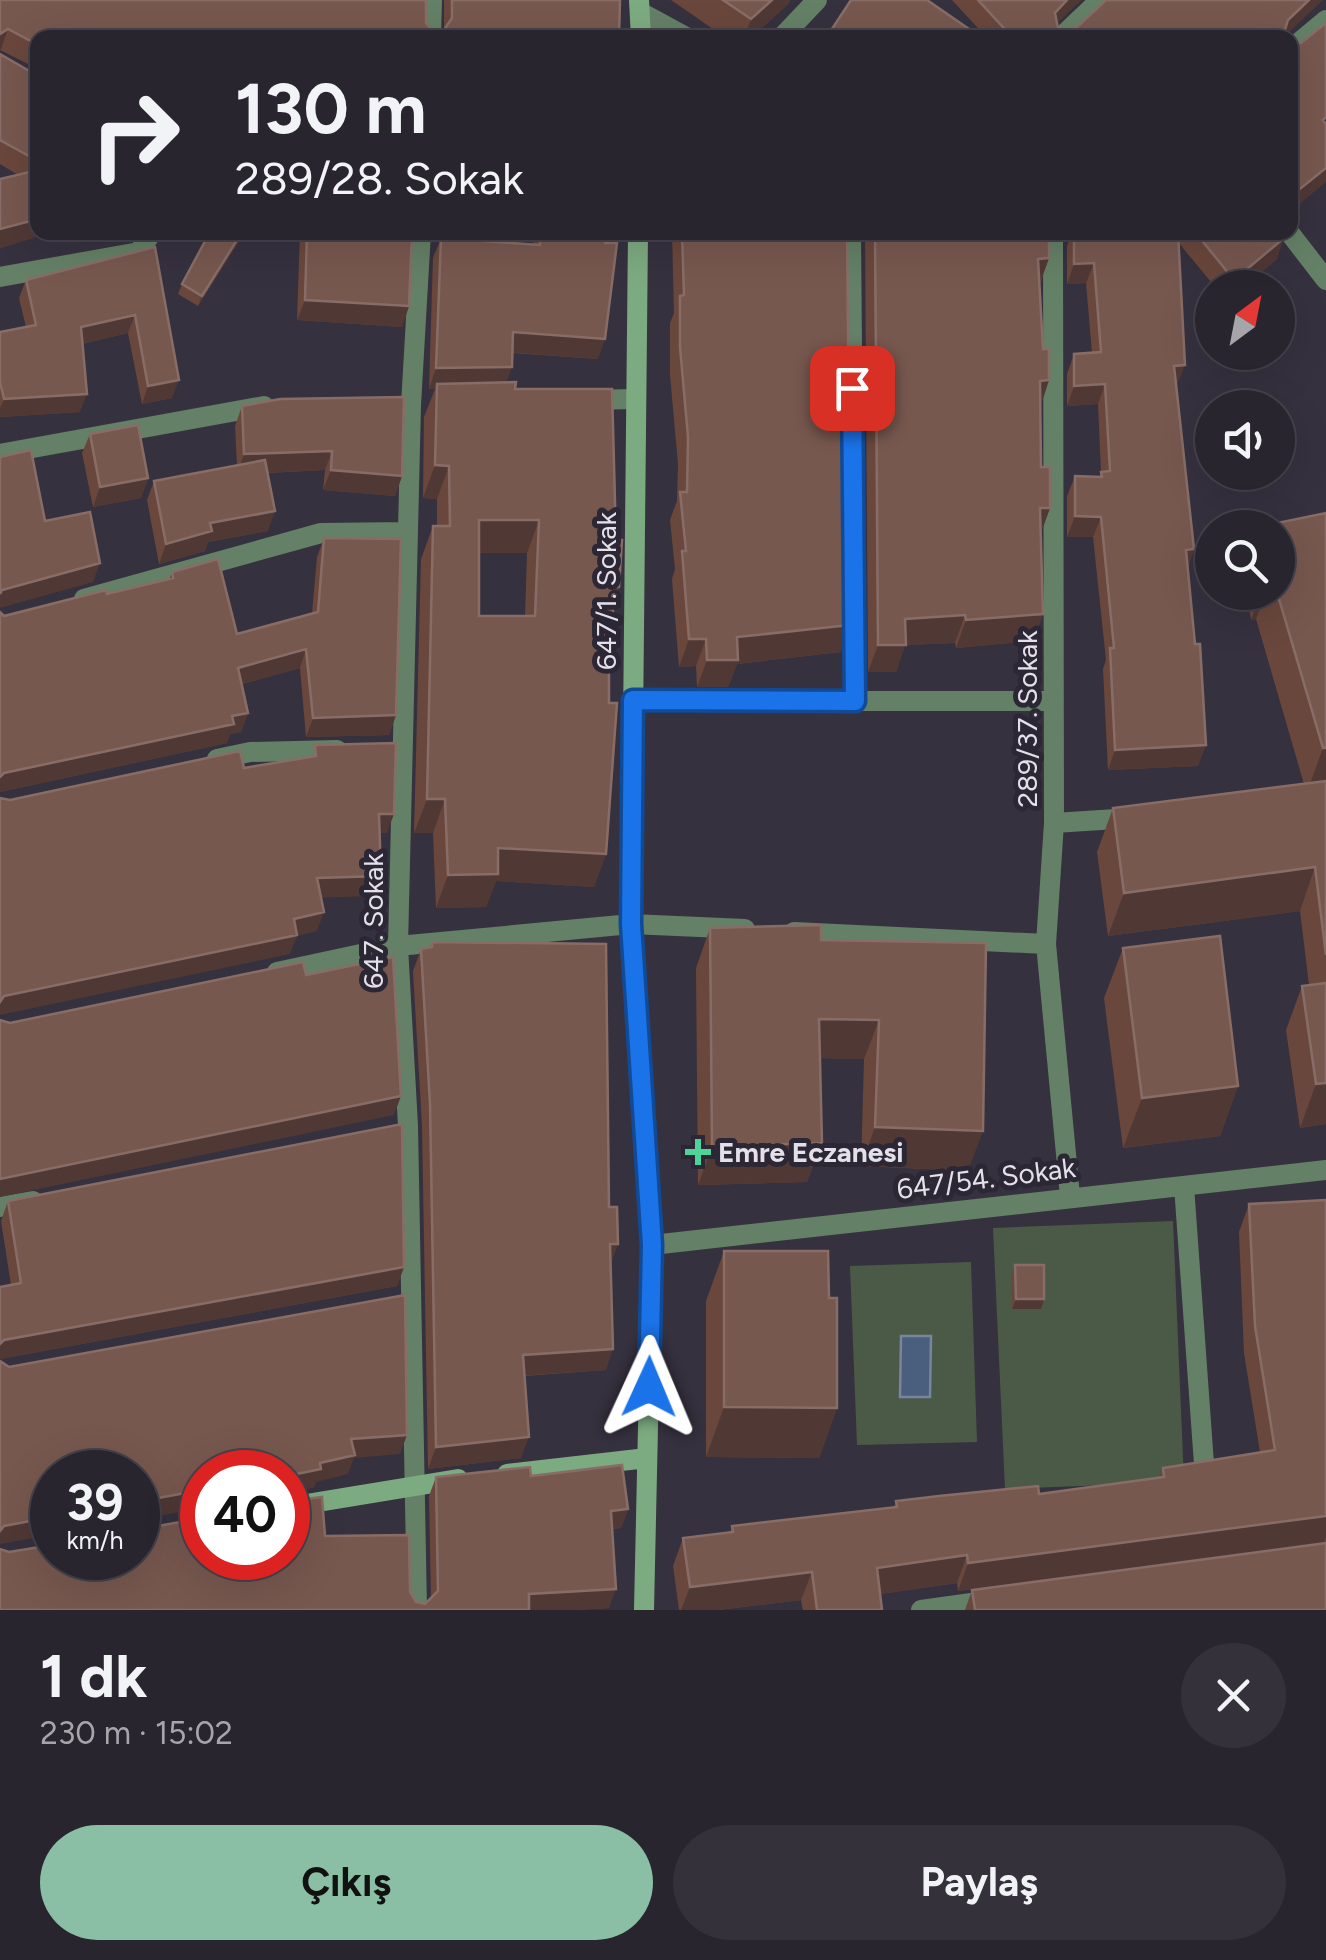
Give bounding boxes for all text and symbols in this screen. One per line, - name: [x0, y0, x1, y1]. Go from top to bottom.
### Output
- text: 130 m: [235, 66, 427, 151]
- icon: right: [70, 70, 200, 200]
- text: 289/28. Sokak: [235, 151, 524, 205]
- north arrow: [1195, 270, 1295, 370]
- map controls: [1195, 270, 1295, 610]
- pin: [810, 346, 895, 431]
- icon: arrive: [825, 361, 880, 416]
- button: sound: [1195, 390, 1295, 490]
- button: search: [1195, 510, 1295, 610]
- street label: 647/1. Sokak: [589, 512, 623, 670]
- street label: 289/37. Sokak: [1010, 630, 1044, 808]
- street label: 647. Sokak: [356, 853, 390, 989]
- place label: Emre Eczanesi: [718, 1135, 904, 1169]
- marker: Emre Eczanesi: [687, 1141, 709, 1163]
- street label: 647/54. Sokak: [895, 1150, 1078, 1206]
- position arrow: [597, 1335, 701, 1439]
- speed limit sign: 40: [180, 1450, 310, 1580]
- text: 39: [67, 1472, 123, 1533]
- text: km/h: [66, 1525, 124, 1555]
- text: 1 dk: [40, 1640, 148, 1712]
- button: close: [1181, 1643, 1286, 1748]
- text: 230 m · 15:02: [40, 1714, 233, 1752]
- button: Çıkış: [40, 1825, 653, 1940]
- button: Paylaş: [673, 1825, 1286, 1940]

